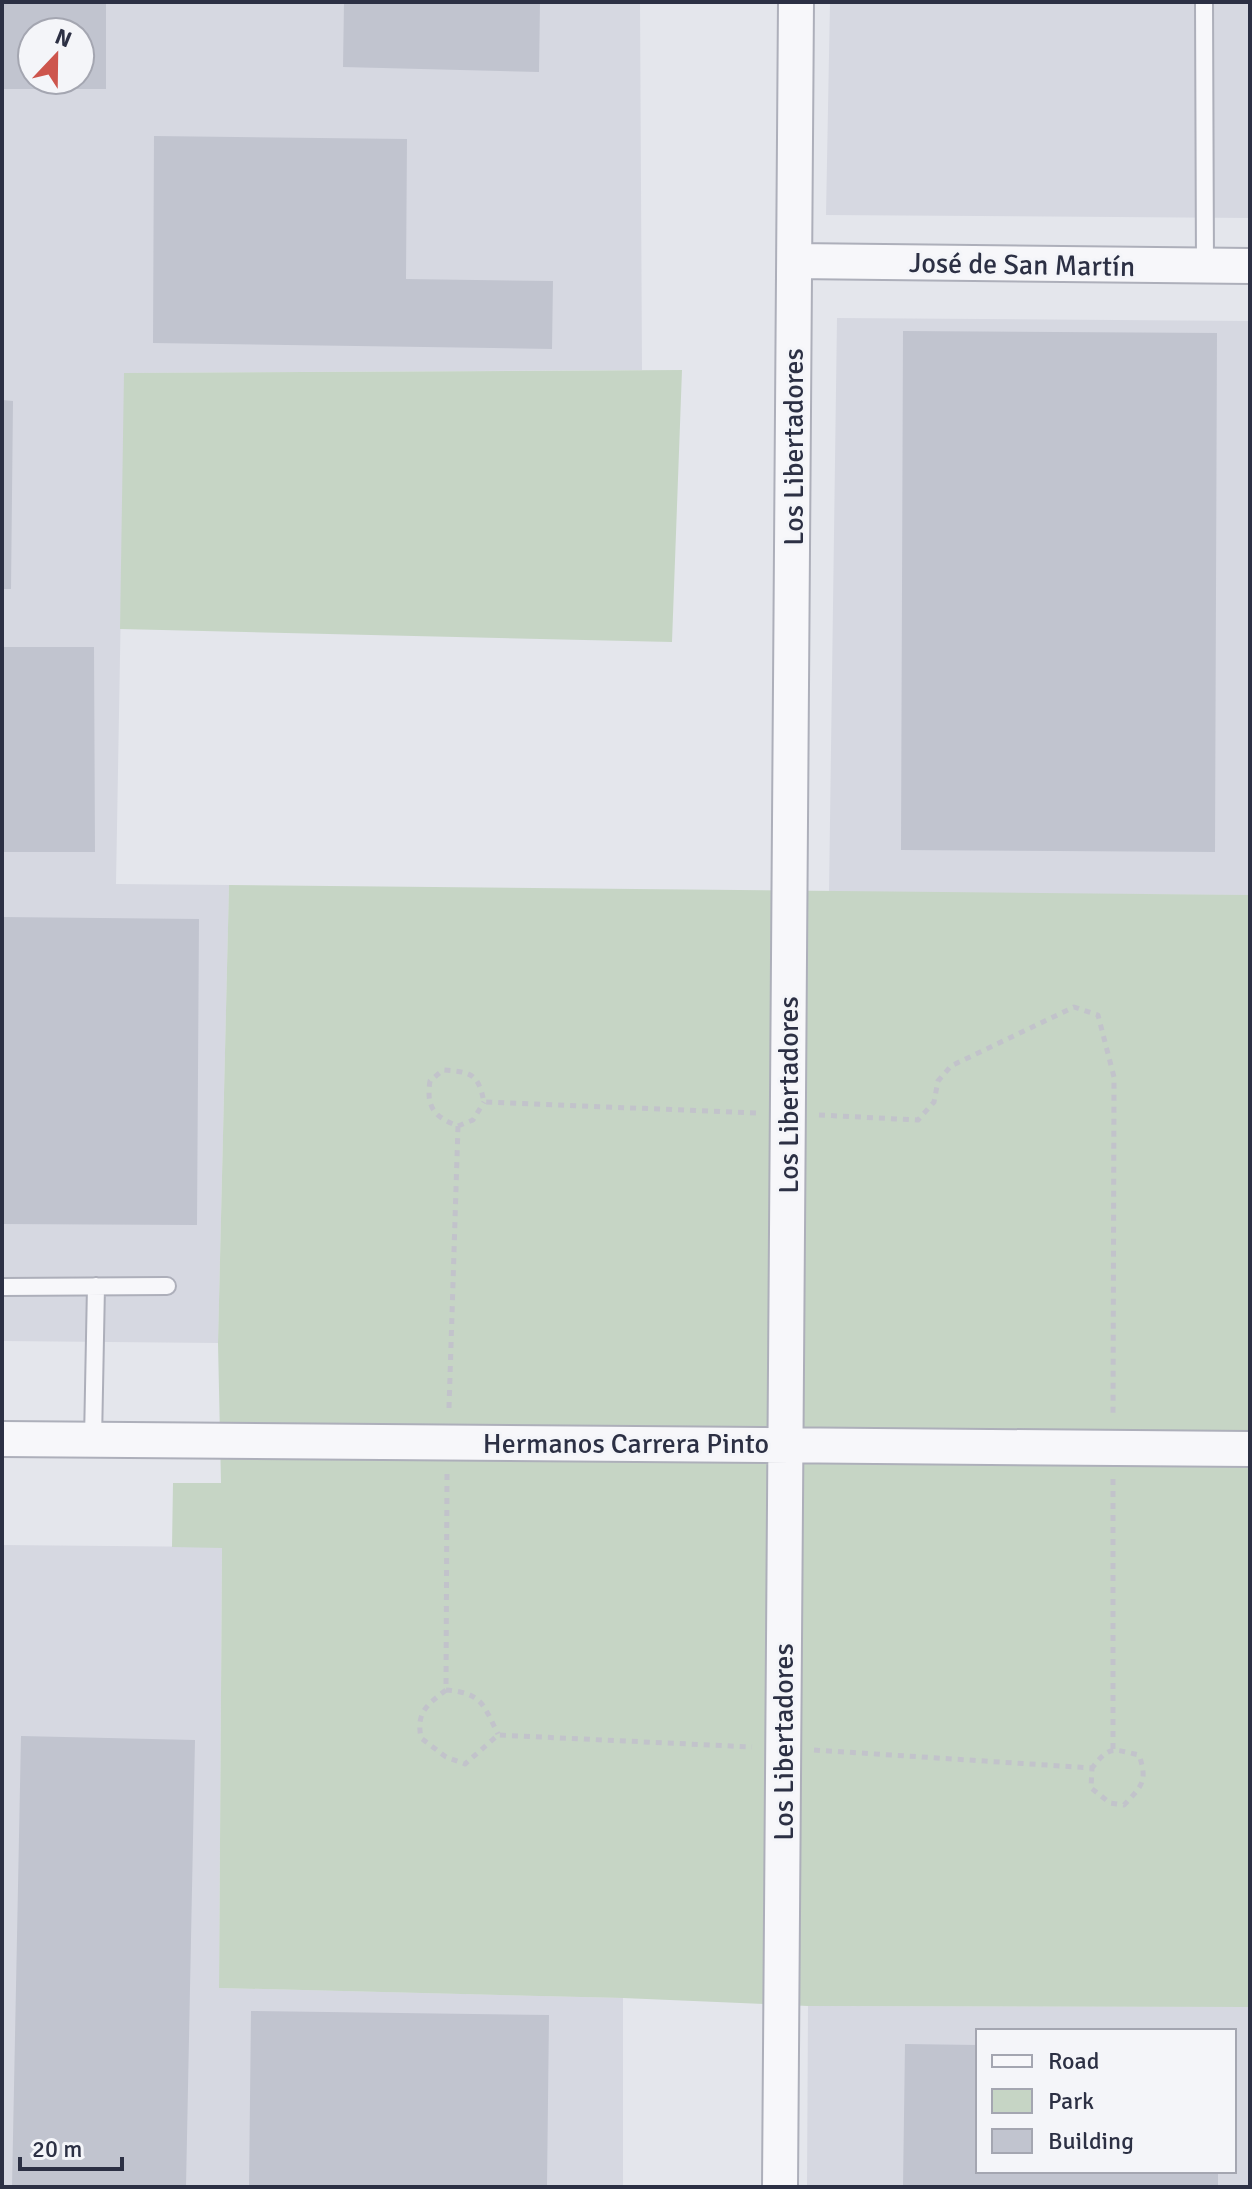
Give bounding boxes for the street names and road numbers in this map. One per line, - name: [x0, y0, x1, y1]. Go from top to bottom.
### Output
- street label: José de San Martín: [909, 246, 1135, 284]
- street label: Los Libertadores: [777, 348, 811, 546]
- street label: Los Libertadores: [772, 996, 806, 1194]
- street label: Hermanos Carrera Pinto: [483, 1427, 769, 1461]
- street label: Los Libertadores: [767, 1643, 801, 1841]

